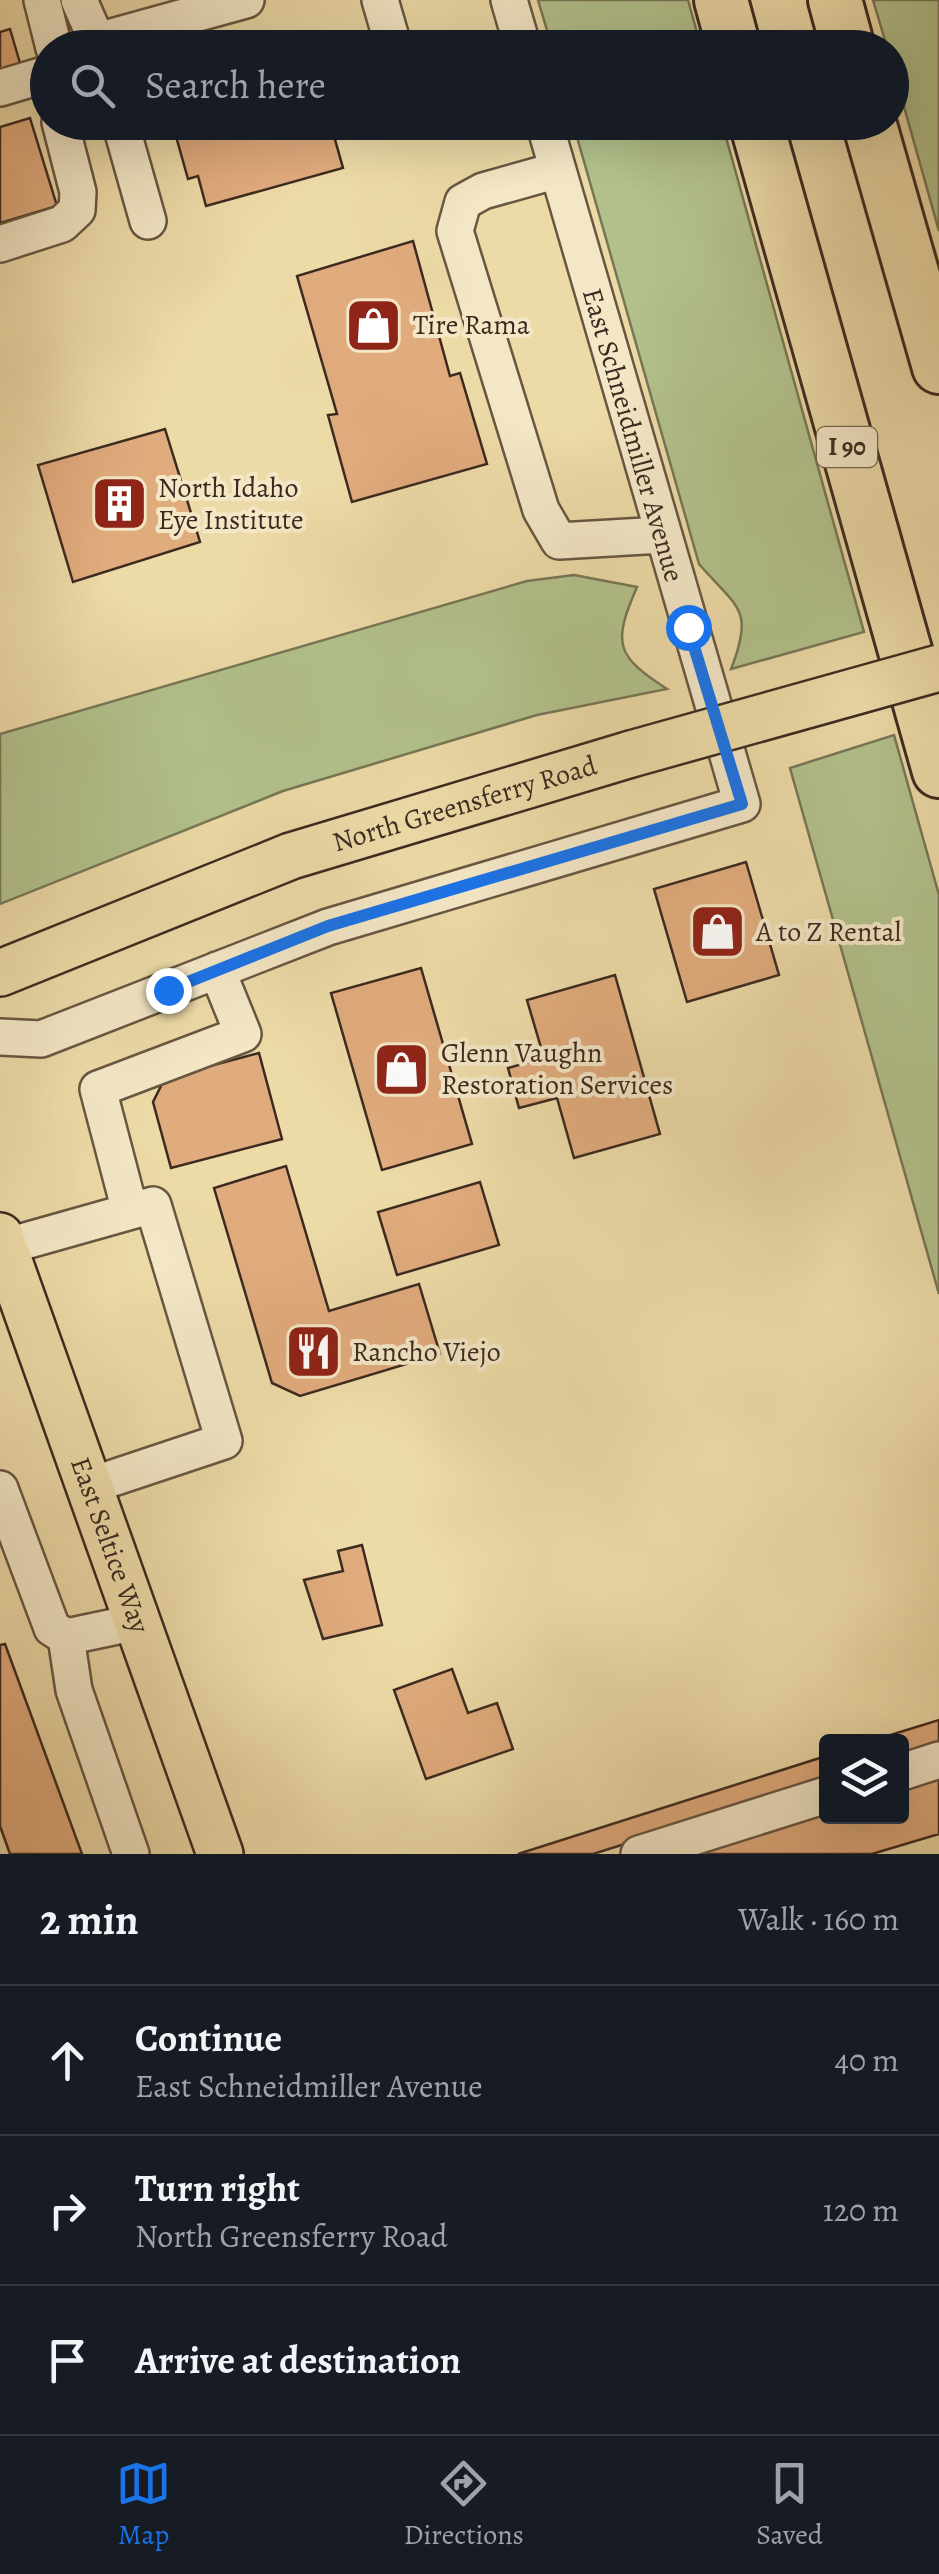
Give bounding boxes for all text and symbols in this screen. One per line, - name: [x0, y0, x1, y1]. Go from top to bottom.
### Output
- search box: [30, 30, 909, 140]
- icon: search: [65, 58, 120, 113]
- text: Search here: [145, 59, 326, 111]
- street label: East Schneidmiller Avenue: [573, 284, 693, 586]
- shop icon: Tire Rama: [344, 295, 404, 355]
- place label: Tire Rama: [413, 306, 530, 344]
- road number: I 90: [817, 427, 877, 467]
- place label: North Idaho Eye Institute: [158, 469, 304, 539]
- building icon: North Idaho Eye Institute: [89, 474, 149, 534]
- route start: [666, 605, 712, 651]
- street label: North Greensferry Road: [328, 746, 602, 861]
- shop icon: A to Z Rental: [687, 902, 747, 962]
- place label: A to Z Rental: [755, 913, 902, 951]
- route end: [146, 968, 192, 1014]
- place label: Glenn Vaughn Restoration Services: [441, 1034, 673, 1104]
- shop icon: Glenn Vaughn Restoration Services: [372, 1039, 432, 1099]
- restaurant icon: Rancho Viejo: [283, 1322, 343, 1382]
- place label: Rancho Viejo: [352, 1333, 501, 1371]
- street label: East Seltice Way: [61, 1452, 159, 1639]
- map controls: [819, 1734, 909, 1824]
- button: layers: [819, 1734, 909, 1824]
- text: 2 min: [40, 1891, 139, 1948]
- text: Walk · 160 m: [738, 1897, 899, 1941]
- text: Continue: [135, 2012, 282, 2064]
- icon: ahead: [40, 2033, 95, 2088]
- text: 40 m: [834, 2038, 899, 2082]
- text: East Schneidmiller Avenue: [135, 2064, 483, 2108]
- text: Turn right: [135, 2162, 300, 2214]
- icon: right: [40, 2183, 95, 2238]
- text: 120 m: [823, 2188, 899, 2232]
- text: North Greensferry Road: [135, 2214, 448, 2258]
- icon: arrive: [40, 2333, 95, 2388]
- text: Arrive at destination: [135, 2334, 461, 2386]
- tab: Map: [116, 2456, 171, 2554]
- tab: Directions: [404, 2456, 524, 2554]
- tab: Saved: [756, 2456, 823, 2554]

